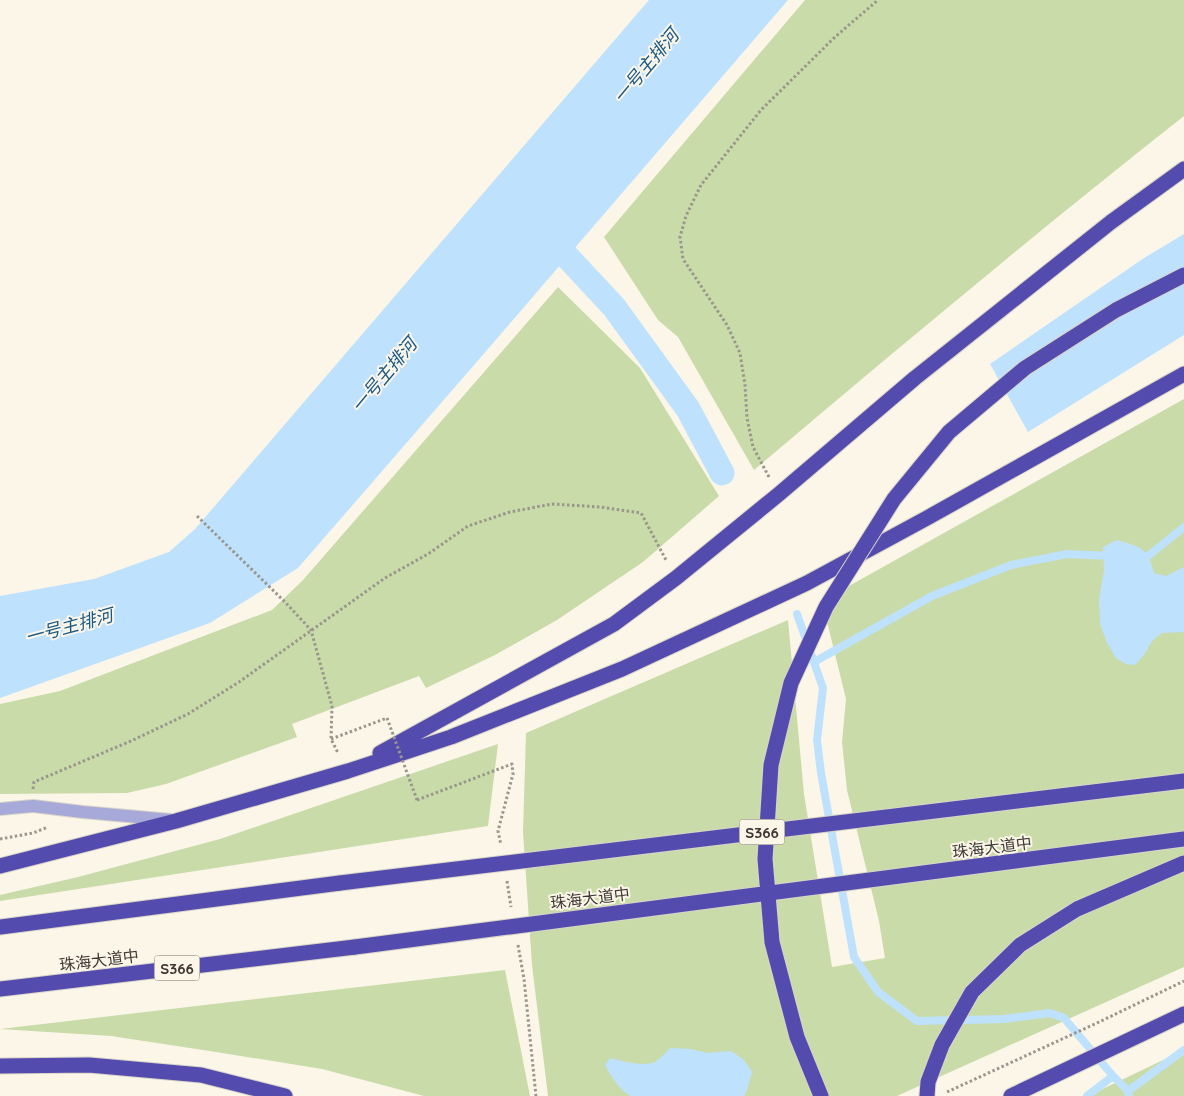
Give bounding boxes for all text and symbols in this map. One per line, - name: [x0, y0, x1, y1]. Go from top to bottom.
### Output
- water label: 一号主排河: [608, 22, 686, 108]
- water label: 一号主排河: [346, 331, 424, 417]
- water label: 一号主排河: [23, 602, 118, 649]
- road number: S366: [740, 820, 784, 844]
- street label: 珠海大道中: [951, 832, 1033, 862]
- street label: 珠海大道中: [549, 883, 631, 913]
- street label: 珠海大道中: [58, 945, 140, 975]
- road number: S366: [154, 956, 200, 980]

